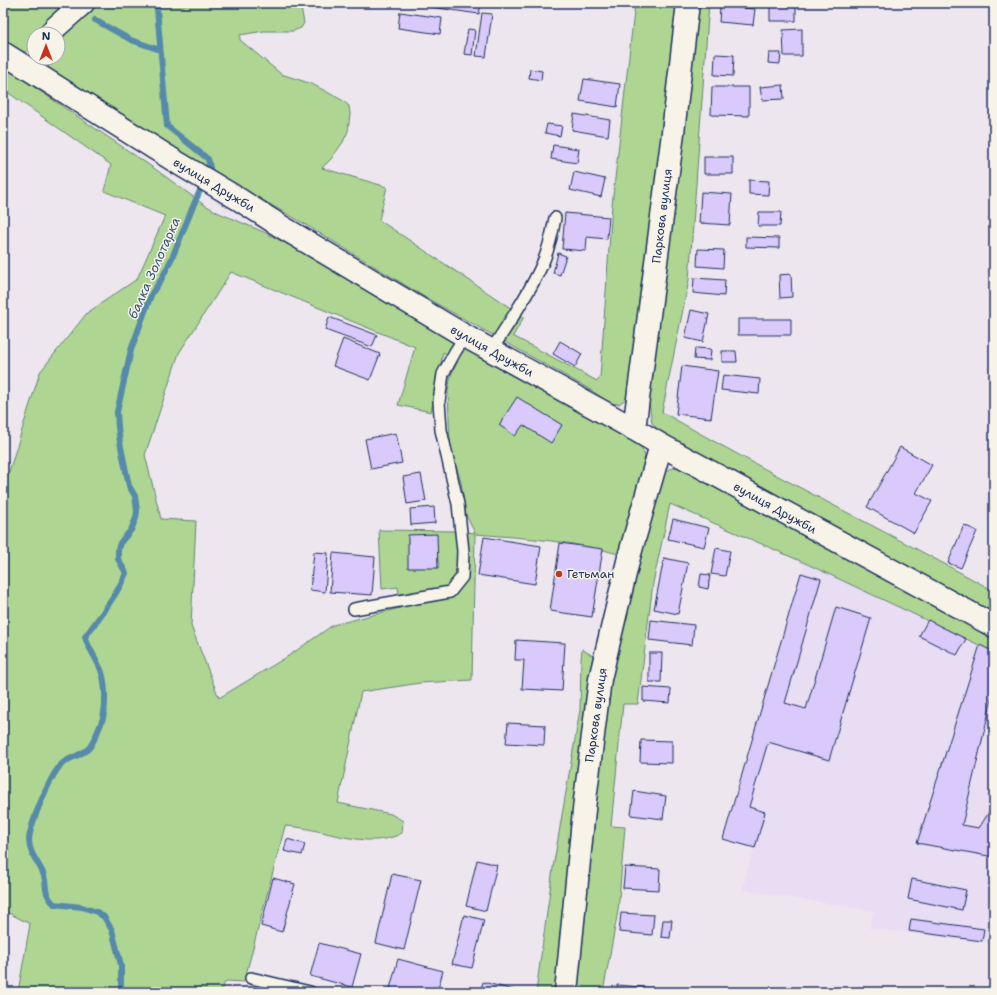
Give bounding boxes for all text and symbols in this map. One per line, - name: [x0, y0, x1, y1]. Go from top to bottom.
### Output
- north arrow: [26, 26, 66, 66]
- text: N: [42, 29, 51, 44]
- street label: вулиця Дружби: [170, 154, 258, 216]
- street label: Паркова вулиця: [648, 168, 676, 264]
- water label: балка Золотарка: [124, 215, 184, 321]
- street label: вулиця Дружби: [448, 322, 536, 381]
- street label: вулиця Дружби: [731, 479, 819, 538]
- place label: Гетьман: [567, 566, 614, 582]
- marker: Гетьман: [554, 569, 564, 579]
- street label: Паркова вулиця: [581, 667, 611, 763]

